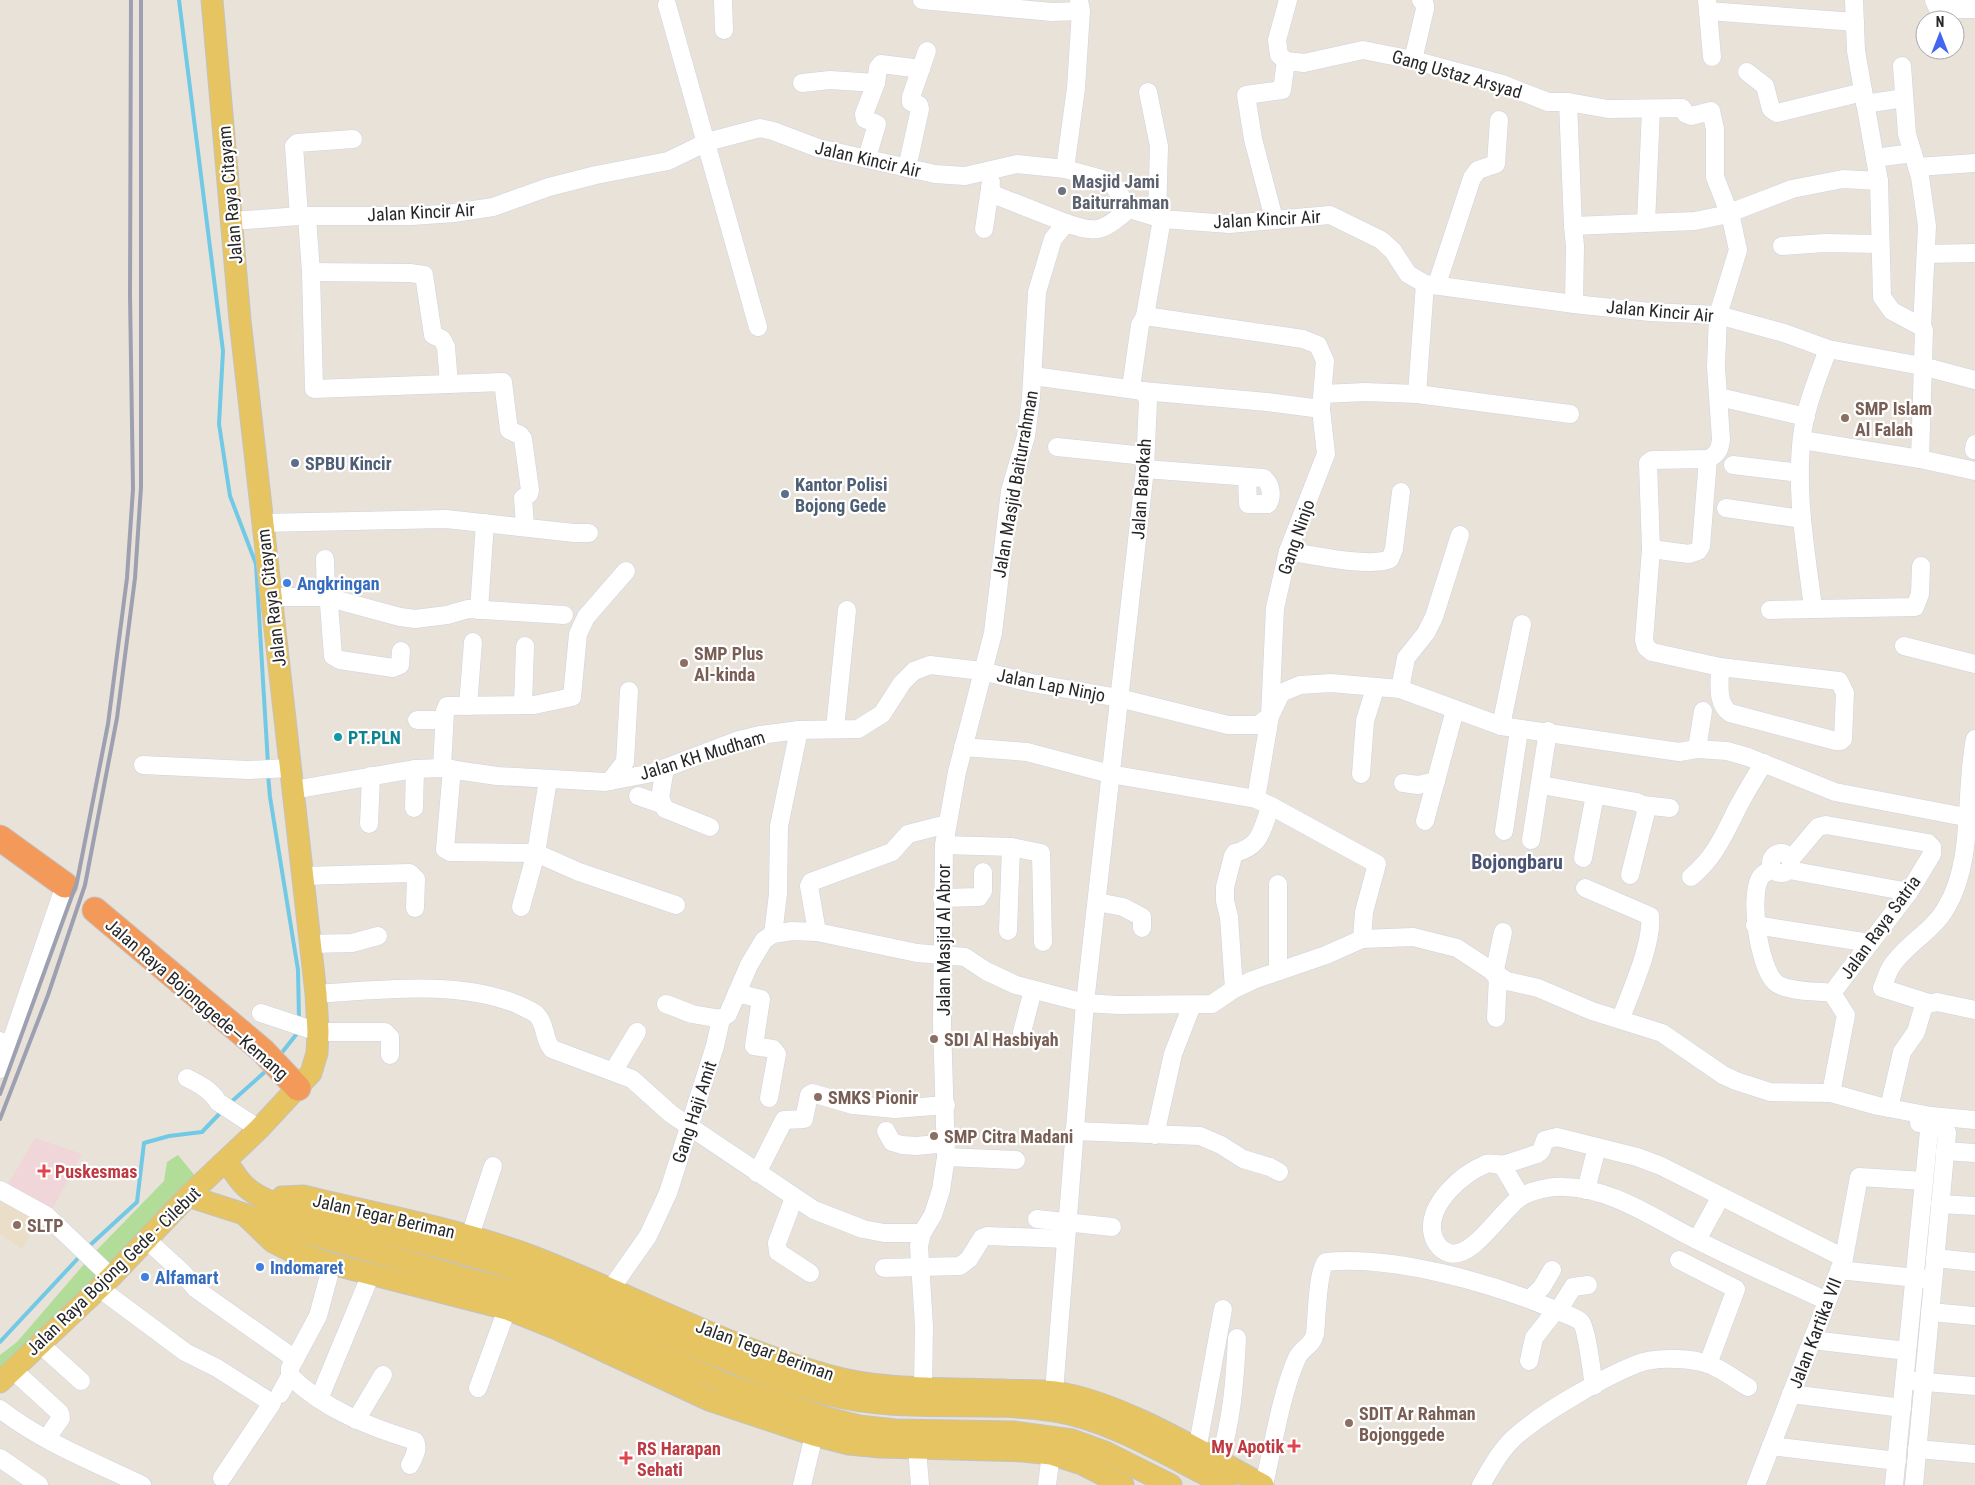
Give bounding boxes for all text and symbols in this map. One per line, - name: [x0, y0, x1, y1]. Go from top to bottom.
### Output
- north arrow: [1915, 10, 1965, 60]
- text: N: [1936, 14, 1944, 30]
- street label: Gang Ustaz Arsyad: [1390, 45, 1524, 103]
- street label: Jalan Raya Citayam: [213, 125, 247, 265]
- street label: Jalan Kincir Air: [813, 137, 923, 181]
- place label: Masjid Jami Baiturrahman: [1072, 171, 1169, 213]
- marker: Masjid Jami Baiturrahman: [1056, 185, 1068, 197]
- street label: Jalan Kincir Air: [367, 199, 476, 225]
- street label: Jalan Kincir Air: [1213, 206, 1322, 232]
- street label: Jalan Kincir Air: [1605, 296, 1715, 326]
- street label: Jalan Masjid Baiturrahman: [988, 389, 1042, 579]
- place label: SMP Islam Al Falah: [1855, 398, 1932, 440]
- marker: SMP Islam Al Falah: [1839, 412, 1851, 424]
- street label: Jalan Barokah: [1127, 438, 1155, 540]
- place label: SPBU Kincir: [305, 453, 392, 474]
- marker: SPBU Kincir: [289, 457, 301, 469]
- place label: Kantor Polisi Bojong Gede: [795, 474, 887, 516]
- marker: Kantor Polisi Bojong Gede: [779, 488, 791, 500]
- street label: Gang Ninjo: [1273, 497, 1319, 577]
- street label: Jalan Raya Citayam: [252, 528, 290, 668]
- place label: Angkringan: [297, 573, 380, 594]
- marker: Angkringan: [281, 577, 293, 589]
- place label: SMP Plus Al-kinda: [694, 643, 764, 685]
- marker: SMP Plus Al-kinda: [678, 657, 690, 669]
- street label: Jalan Lap Ninjo: [995, 664, 1107, 706]
- street label: Jalan KH Mudham: [637, 726, 767, 784]
- place label: PT.PLN: [348, 727, 401, 748]
- marker: PT.PLN: [332, 731, 344, 743]
- district label: Bojongbaru: [1471, 850, 1563, 874]
- street label: Jalan Masjid Al Abror: [933, 863, 954, 1016]
- street label: Jalan Raya Satria: [1835, 871, 1925, 983]
- street label: Jalan Raya Bojonggede—Kemang: [101, 914, 293, 1084]
- place label: SDI Al Hasbiyah: [944, 1029, 1059, 1050]
- marker: SDI Al Hasbiyah: [928, 1033, 940, 1045]
- street label: Gang Haji Amit: [668, 1058, 720, 1166]
- place label: SMKS Pionir: [828, 1087, 918, 1108]
- marker: SMKS Pionir: [812, 1091, 824, 1103]
- place label: SMP Citra Madani: [944, 1126, 1073, 1147]
- marker: SMP Citra Madani: [928, 1130, 940, 1142]
- place label: Puskesmas: [55, 1161, 137, 1182]
- marker: Puskesmas: [37, 1164, 51, 1178]
- street label: Jalan Raya Bojong Gede - Cilebut: [22, 1182, 204, 1360]
- street label: Jalan Tegar Beriman: [311, 1189, 457, 1243]
- place label: SLTP: [27, 1215, 64, 1236]
- marker: SLTP: [11, 1219, 23, 1231]
- place label: Indomaret: [270, 1257, 344, 1278]
- marker: Indomaret: [254, 1261, 266, 1273]
- place label: Alfamart: [155, 1267, 219, 1288]
- marker: Alfamart: [139, 1271, 151, 1283]
- street label: Jalan Kartika VII: [1784, 1275, 1846, 1391]
- street label: Jalan Tegar Beriman: [693, 1315, 837, 1385]
- place label: SDIT Ar Rahman Bojonggede: [1359, 1403, 1476, 1445]
- marker: SDIT Ar Rahman Bojonggede: [1343, 1417, 1355, 1429]
- place label: My Apotik: [1211, 1436, 1284, 1457]
- place label: RS Harapan Sehati: [637, 1438, 721, 1480]
- marker: My Apotik: [1288, 1440, 1300, 1452]
- marker: RS Harapan Sehati: [619, 1451, 633, 1465]

